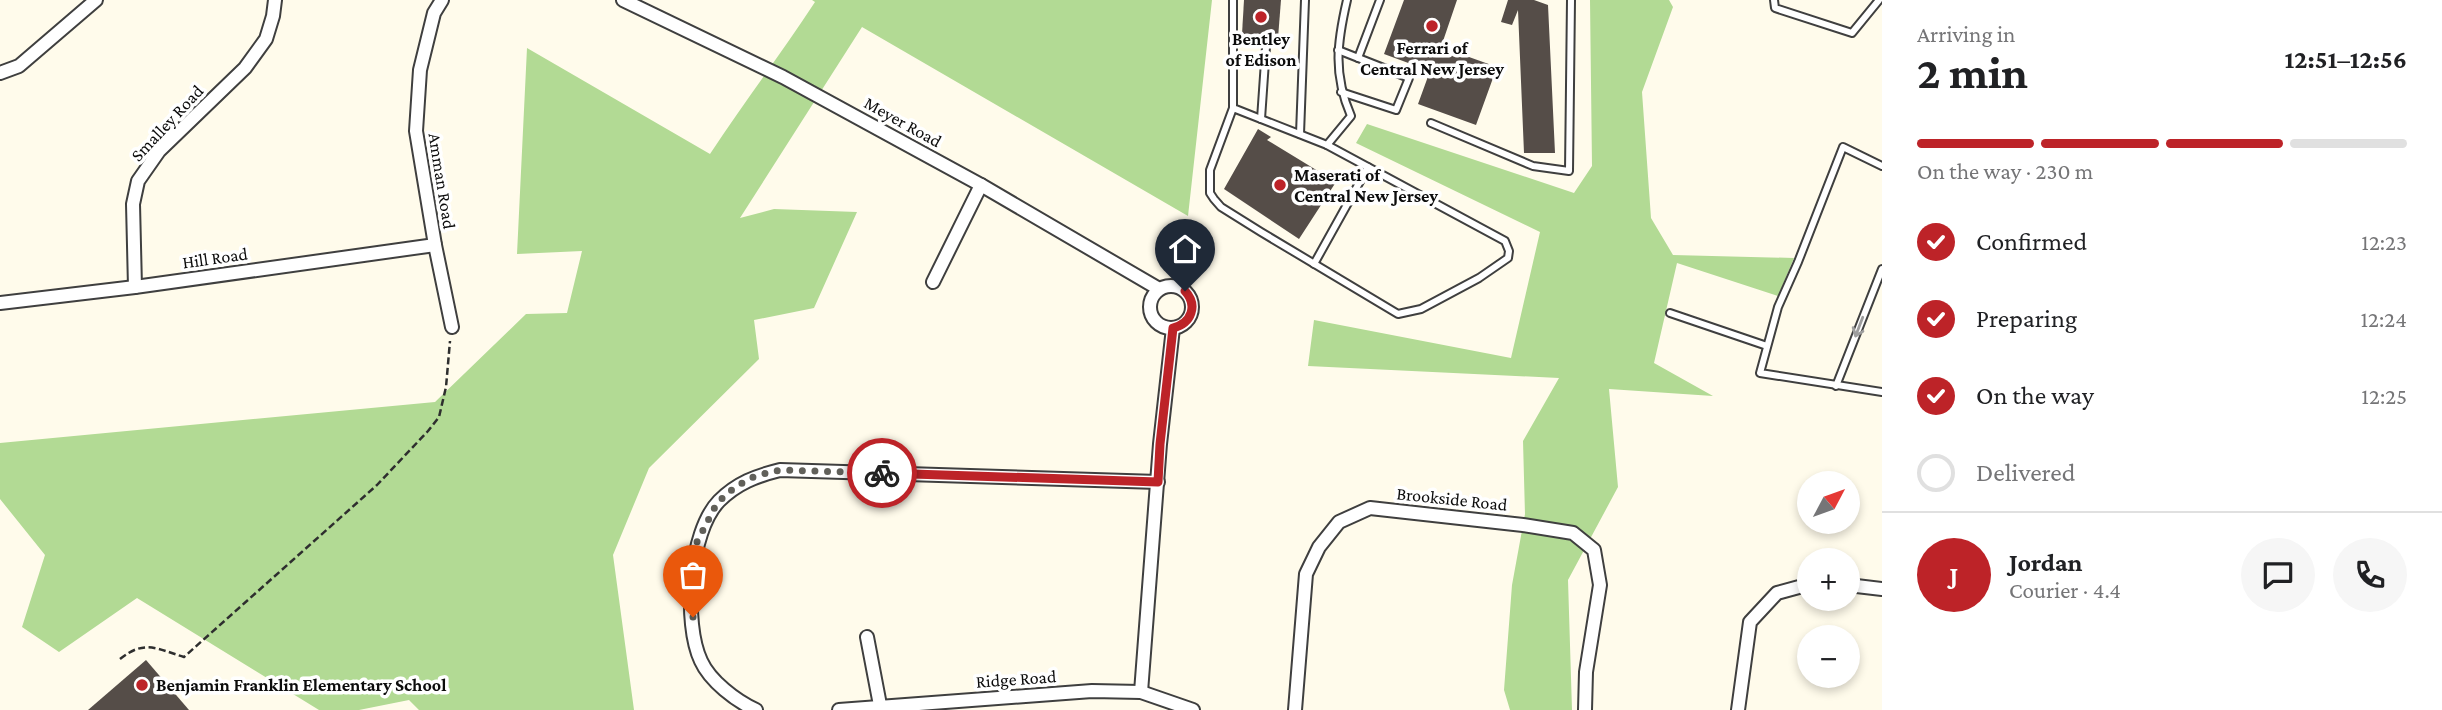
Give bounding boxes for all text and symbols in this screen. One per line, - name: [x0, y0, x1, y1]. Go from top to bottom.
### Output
- marker: Bentley of Edison: [1253, 9, 1269, 25]
- marker: Ferrari of Central New Jersey: [1424, 18, 1440, 34]
- text: Arriving in: [1917, 21, 2015, 47]
- place label: Bentley of Edison: [1226, 29, 1297, 70]
- place label: Ferrari of Central New Jersey: [1360, 38, 1504, 79]
- text: 12:51–12:56: [2285, 45, 2407, 74]
- text: 2 min: [1917, 47, 2028, 98]
- street label: Smalley Road: [127, 80, 208, 165]
- street label: Meyer Road: [861, 93, 946, 152]
- street label: Amman Road: [425, 132, 460, 231]
- text: On the way · 230 m: [1917, 158, 2093, 184]
- place label: Maserati of Central New Jersey: [1294, 165, 1438, 206]
- marker: Maserati of Central New Jersey: [1272, 177, 1288, 193]
- pin: [1155, 219, 1215, 291]
- icon: check: [1917, 223, 1955, 261]
- text: Confirmed: [1976, 227, 2087, 256]
- text: 12:23: [2361, 229, 2407, 255]
- icon: home: [1166, 230, 1204, 268]
- street label: Hill Road: [181, 243, 250, 272]
- icon: check: [1917, 300, 1955, 338]
- text: Preparing: [1976, 304, 2077, 333]
- text: 12:24: [2360, 306, 2407, 332]
- one-way arrow: [1851, 316, 1864, 337]
- icon: check: [1917, 377, 1955, 415]
- text: On the way: [1976, 381, 2094, 410]
- text: 12:25: [2361, 383, 2407, 409]
- courier: [847, 438, 917, 508]
- icon: bike: [863, 454, 901, 492]
- text: Delivered: [1976, 458, 2075, 487]
- north arrow: [1797, 471, 1860, 534]
- map controls: [1797, 471, 1860, 688]
- street label: Brookside Road: [1396, 483, 1509, 515]
- button: chat: [2241, 538, 2315, 612]
- button: phone: [2333, 538, 2407, 612]
- pin: [663, 545, 723, 617]
- button: +: [1797, 548, 1860, 611]
- text: Jordan: [2009, 548, 2083, 577]
- icon: bag: [674, 556, 712, 594]
- text: J: [1950, 561, 1958, 590]
- text: Courier · 4.4: [2009, 577, 2121, 603]
- button: −: [1797, 625, 1860, 688]
- street label: Ridge Road: [975, 666, 1057, 692]
- place label: Benjamin Franklin Elementary School: [156, 675, 446, 696]
- marker: Benjamin Franklin Elementary School: [134, 677, 150, 693]

